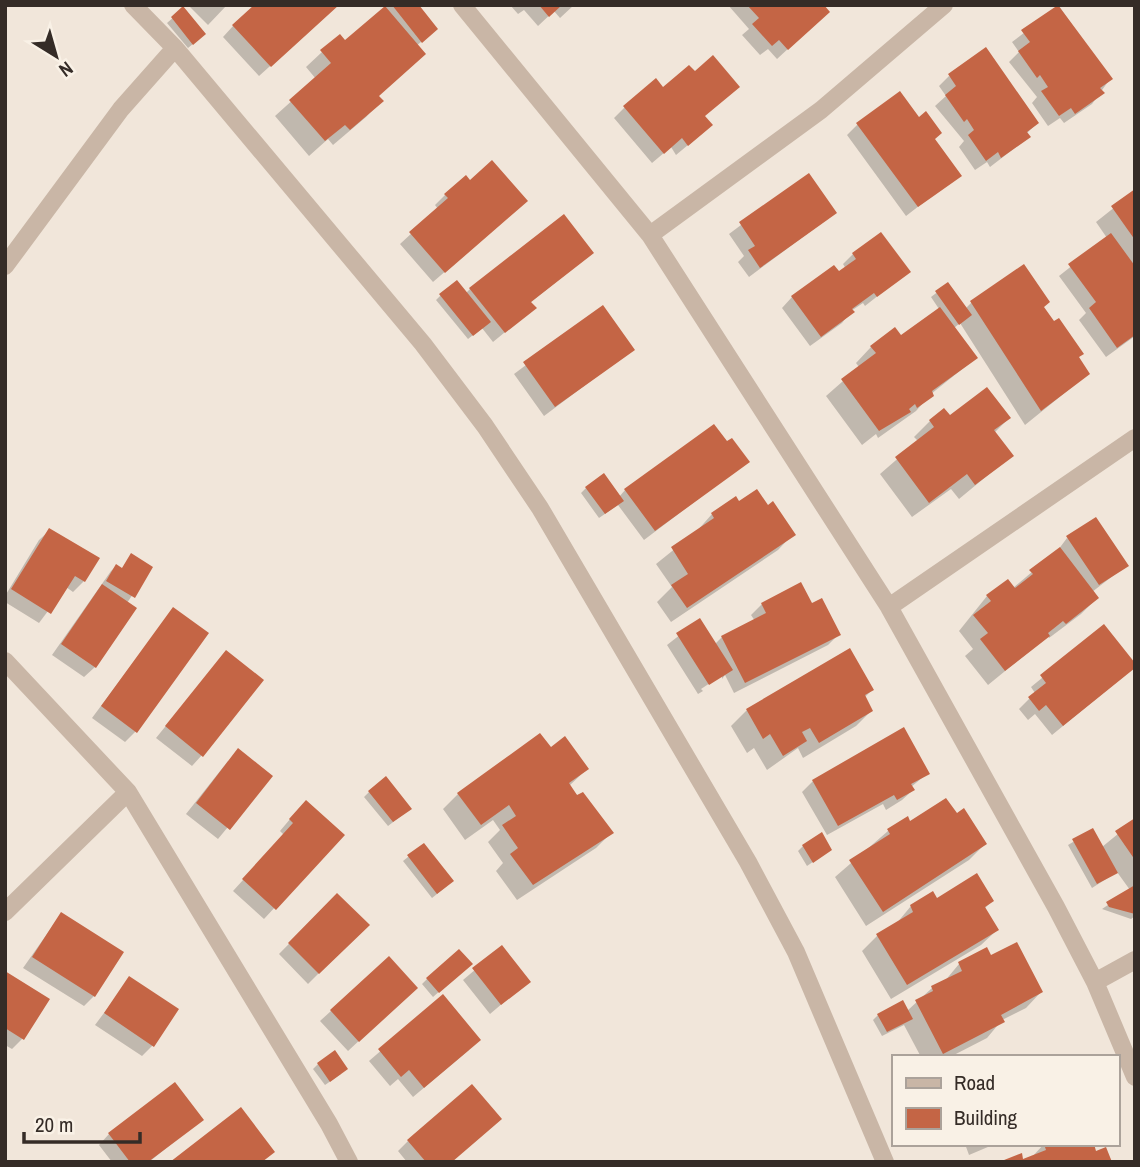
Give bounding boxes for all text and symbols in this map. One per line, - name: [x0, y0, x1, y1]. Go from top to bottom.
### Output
- north arrow: [21, 21, 91, 91]
- text: N: [54, 56, 79, 83]
- legend: [892, 1055, 1119, 1146]
- text: Road: [954, 1068, 995, 1097]
- scale bar: [24, 1100, 140, 1144]
- text: Building: [954, 1103, 1018, 1132]
- text: 20 m: [35, 1110, 73, 1139]

